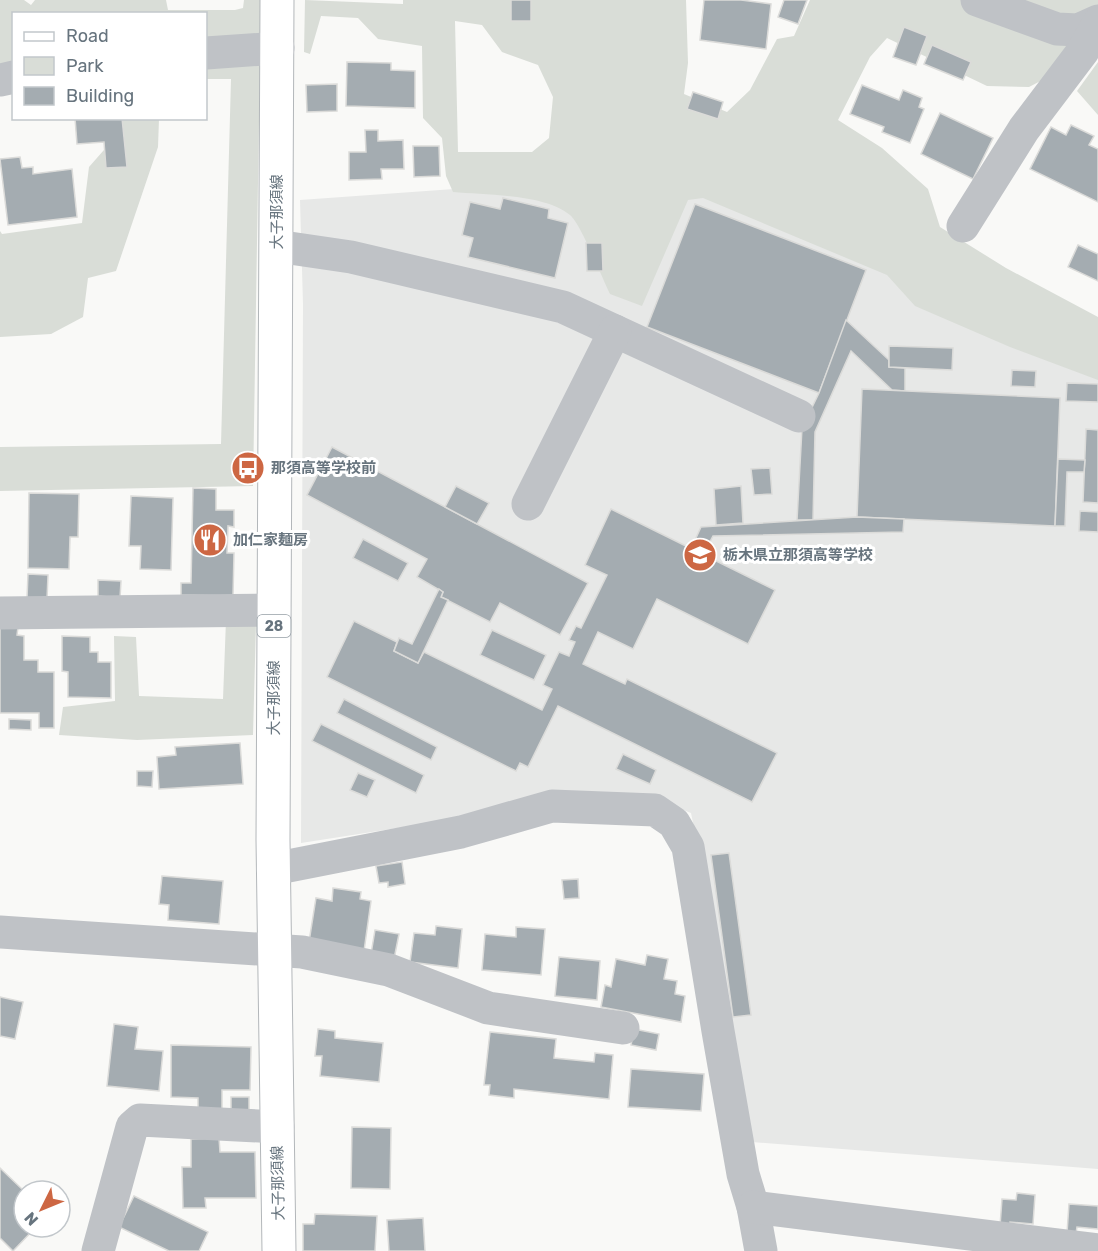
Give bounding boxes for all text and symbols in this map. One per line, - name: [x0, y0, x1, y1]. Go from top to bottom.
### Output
- legend: [12, 12, 207, 120]
- text: Road: [66, 25, 109, 47]
- text: Park: [66, 55, 104, 77]
- text: Building: [66, 85, 134, 107]
- street label: 大子那須線: [268, 174, 286, 250]
- bus stop icon: 那須高等学校前: [230, 450, 266, 486]
- place label: 那須高等学校前: [271, 459, 376, 477]
- restaurant icon: 加仁家麺房: [192, 522, 228, 558]
- place label: 加仁家麺房: [233, 531, 308, 549]
- school or university icon: 栃木県立那須高等学校: [682, 537, 718, 573]
- place label: 栃木県立那須高等学校: [723, 546, 873, 564]
- road number: 28: [258, 615, 290, 637]
- street label: 大子那須線: [265, 660, 283, 736]
- street label: 大子那須線: [268, 1145, 288, 1221]
- north arrow: [12, 1179, 72, 1239]
- text: N: [21, 1208, 42, 1230]

